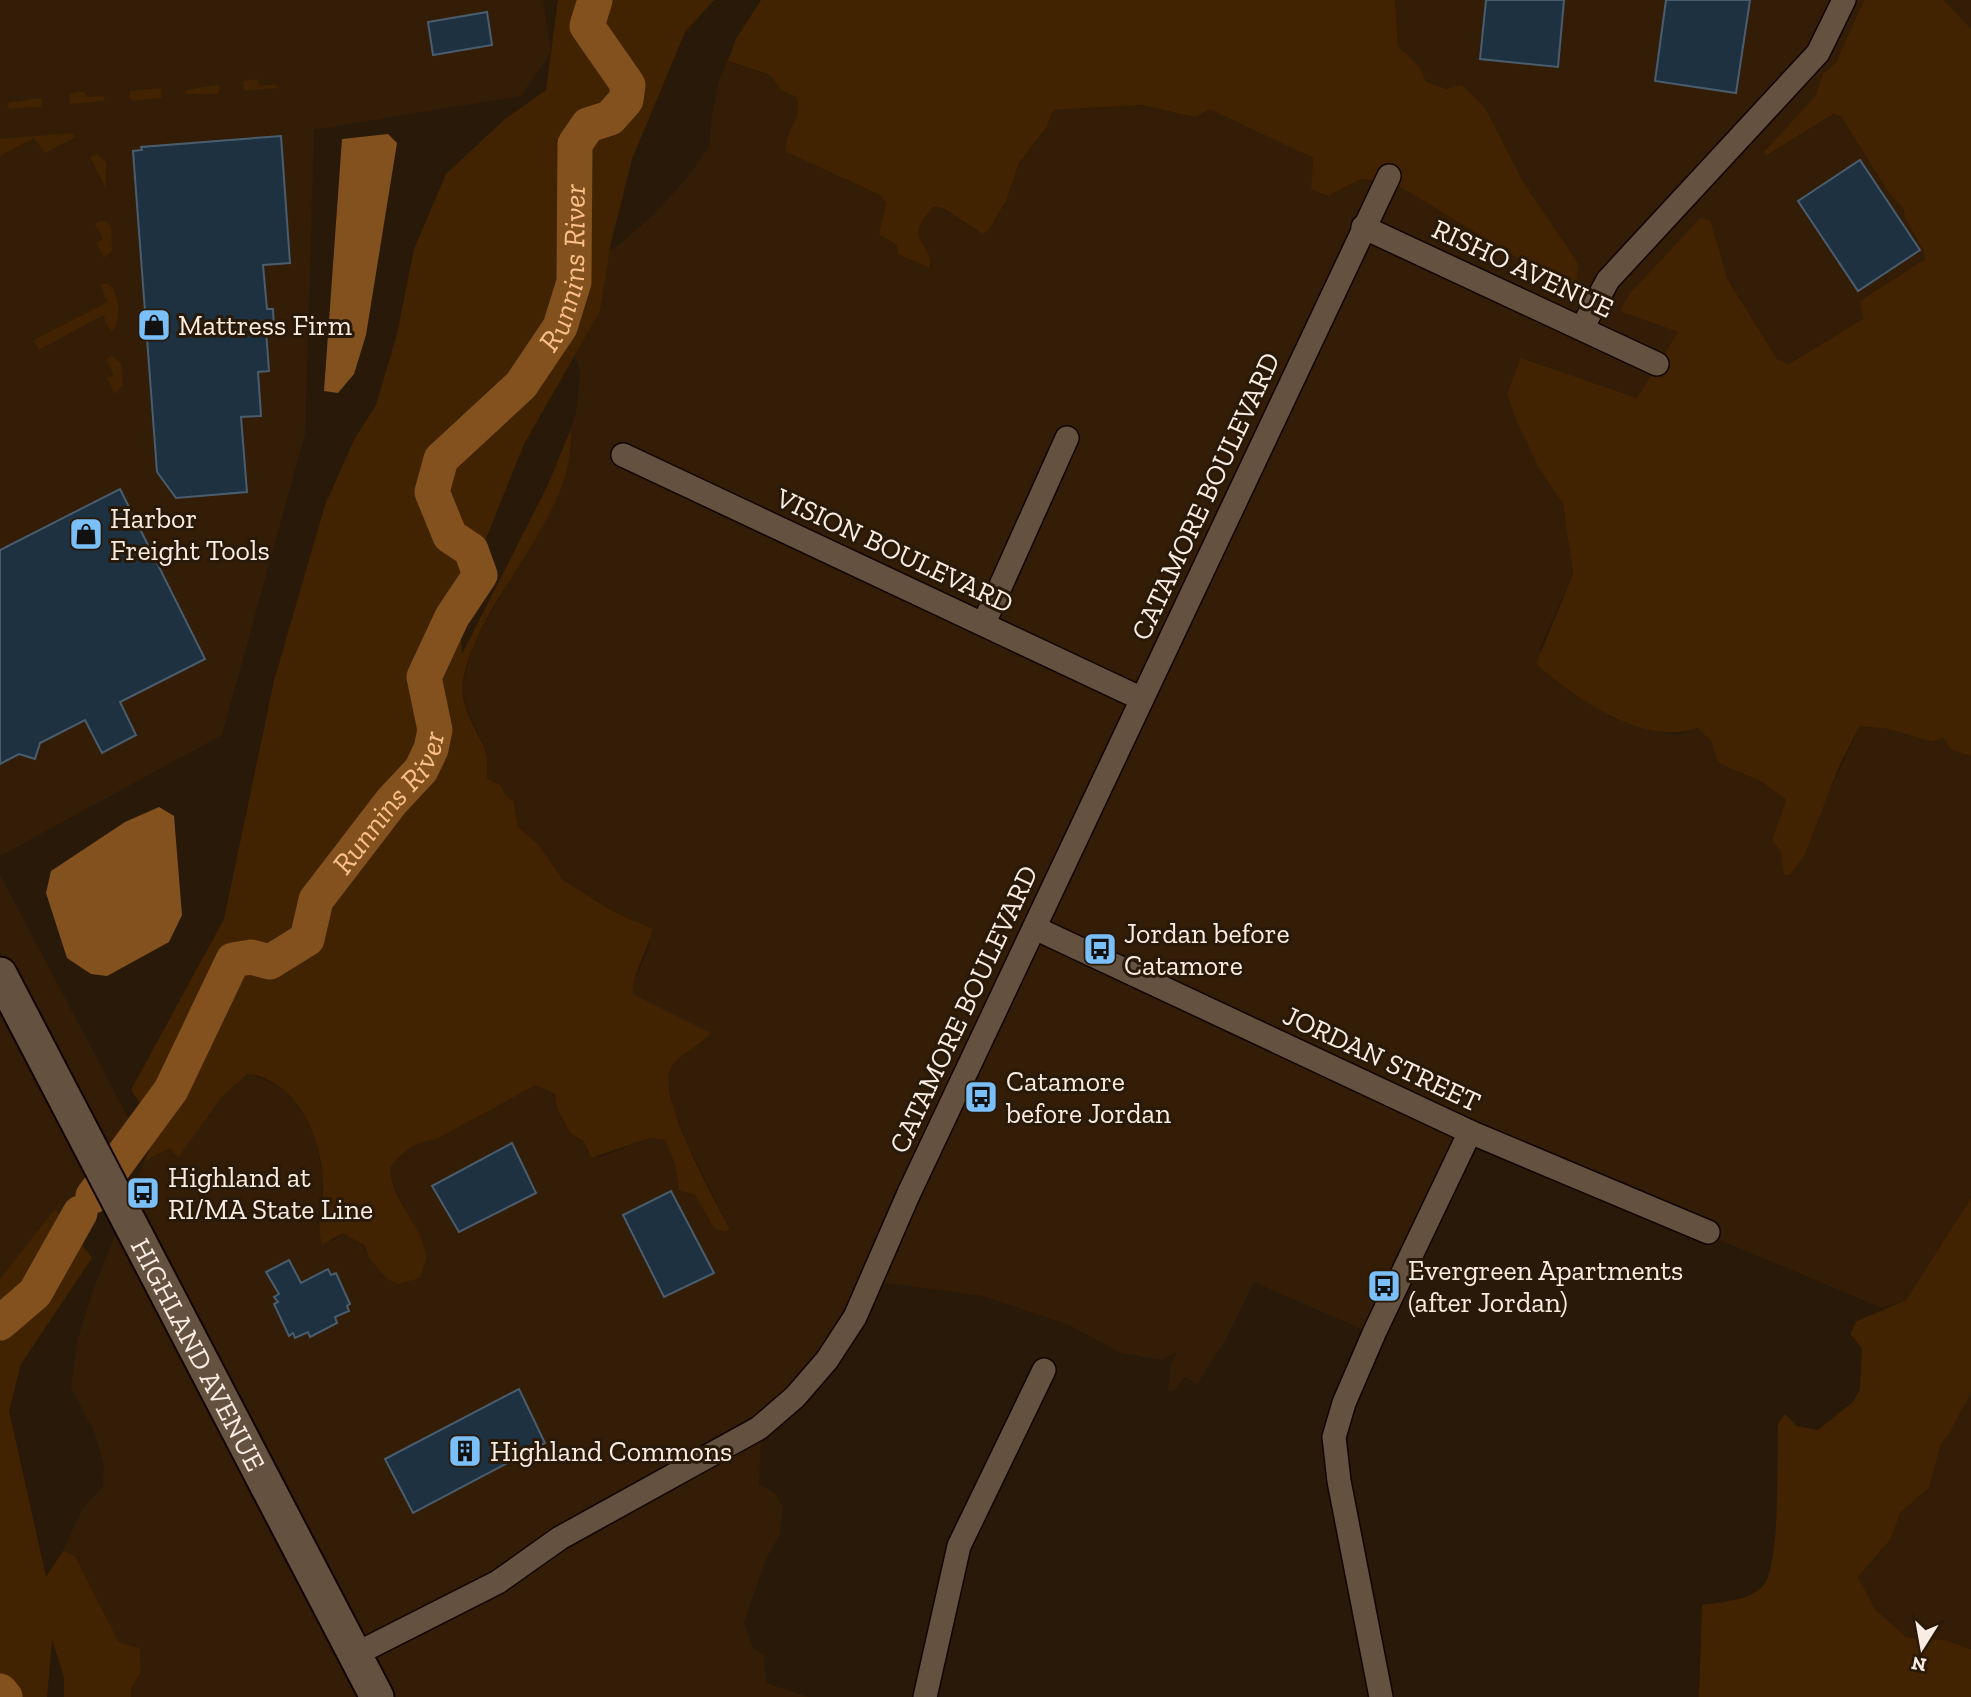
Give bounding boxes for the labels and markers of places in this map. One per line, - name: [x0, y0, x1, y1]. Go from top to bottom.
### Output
- shop icon: Mattress Firm: [135, 306, 173, 344]
- place label: Mattress Firm: [178, 309, 352, 342]
- place label: Harbor Freight Tools: [110, 502, 270, 567]
- shop icon: Harbor Freight Tools: [67, 515, 105, 553]
- place label: Jordan before Catamore: [1124, 917, 1290, 982]
- bus stop icon: Jordan before Catamore: [1081, 930, 1119, 968]
- place label: Catamore before Jordan: [1005, 1065, 1171, 1130]
- bus stop icon: Catamore before Jordan: [962, 1078, 1000, 1116]
- place label: Highland at RI/MA State Line: [168, 1161, 373, 1226]
- bus stop icon: Highland at RI/MA State Line: [124, 1174, 162, 1212]
- place label: Evergreen Apartments (after Jordan): [1408, 1254, 1683, 1319]
- bus stop icon: Evergreen Apartments (after Jordan): [1365, 1267, 1403, 1305]
- building icon: Highland Commons: [446, 1432, 484, 1470]
- place label: Highland Commons: [490, 1435, 732, 1468]

